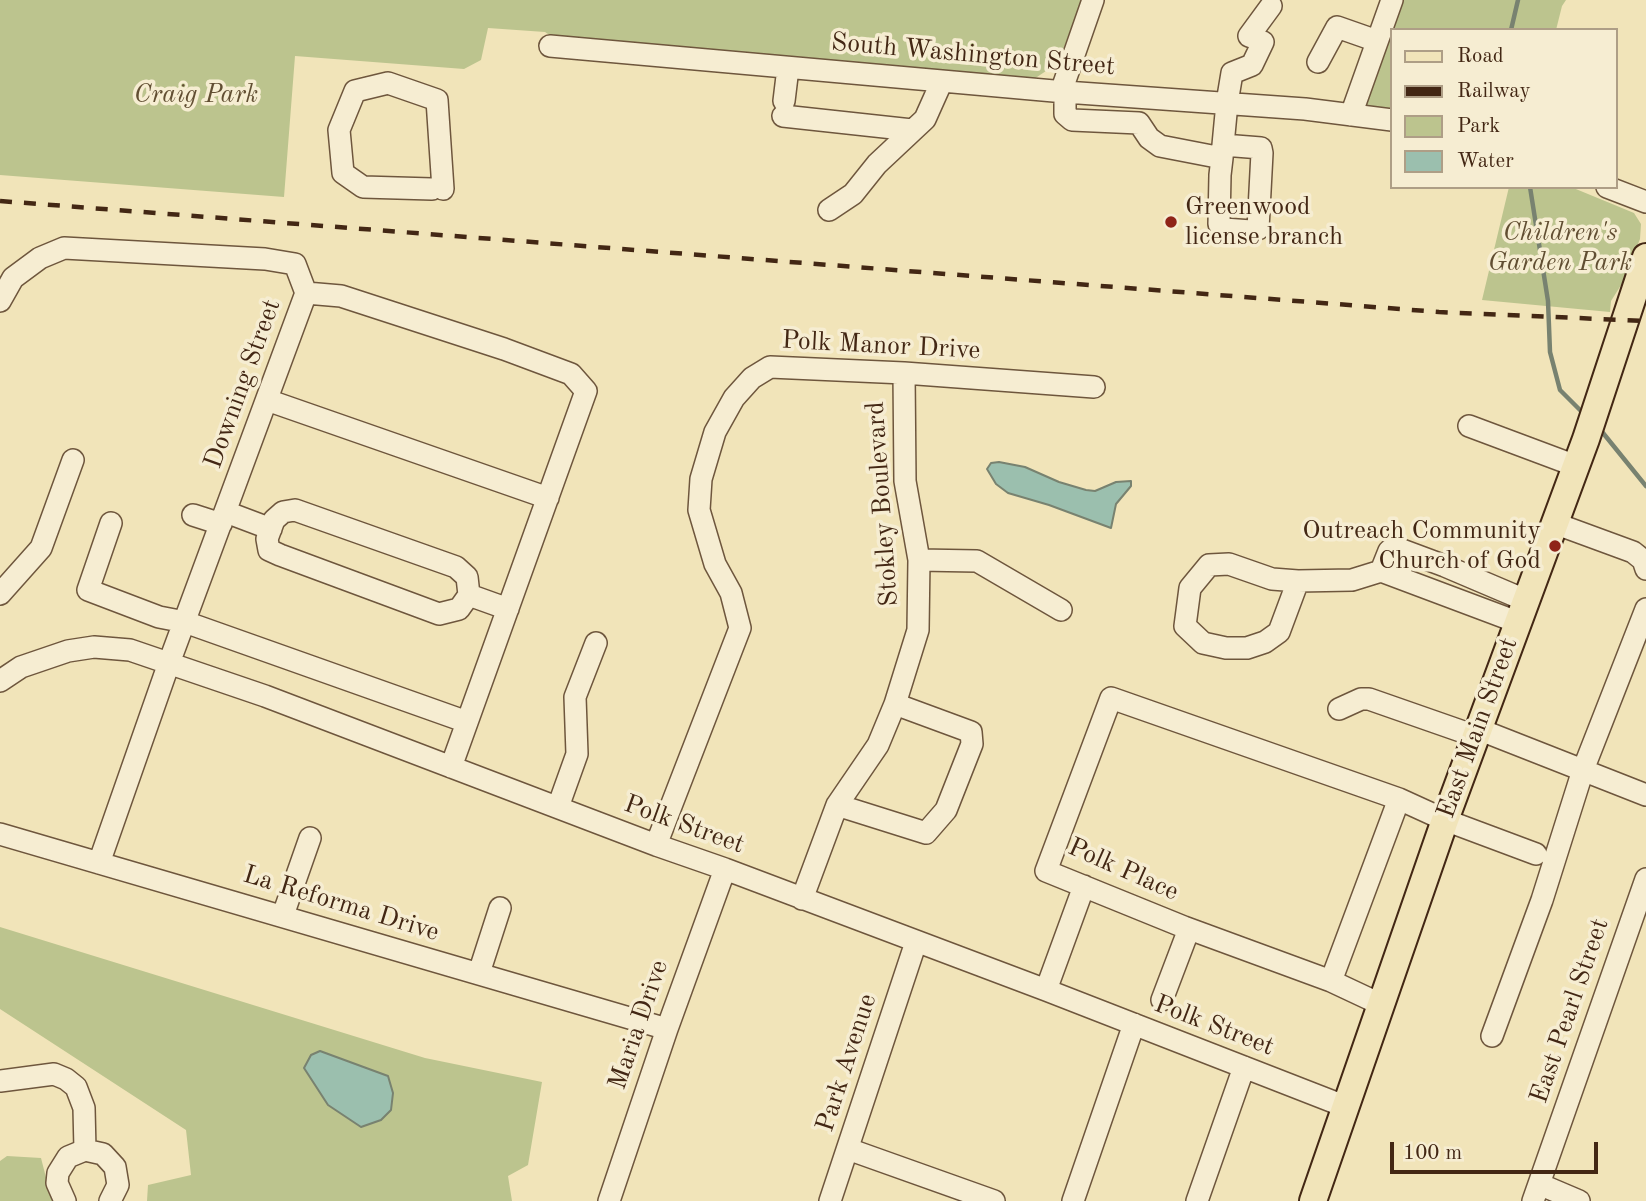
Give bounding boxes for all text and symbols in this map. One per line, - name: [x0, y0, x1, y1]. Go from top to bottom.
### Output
- street label: South Washington Street: [830, 27, 1116, 83]
- legend: [1390, 28, 1618, 189]
- text: Road: [1457, 46, 1504, 67]
- park label: Craig Park: [134, 79, 258, 111]
- text: Railway: [1457, 81, 1531, 102]
- text: Park: [1457, 116, 1500, 137]
- text: Water: [1457, 151, 1514, 172]
- place label: Greenwood license branch: [1185, 191, 1343, 252]
- marker: Greenwood license branch: [1163, 214, 1179, 230]
- park label: Children's Garden Park: [1488, 217, 1632, 278]
- street label: Downing Street: [198, 295, 288, 473]
- street label: Polk Manor Drive: [781, 325, 981, 367]
- street label: Stokley Boulevard: [860, 400, 906, 608]
- place label: Outreach Community Church of God: [1302, 515, 1541, 576]
- marker: Outreach Community Church of God: [1547, 538, 1563, 554]
- street label: East Main Street: [1431, 633, 1525, 823]
- street label: Polk Street: [619, 789, 749, 861]
- street label: Polk Place: [1063, 832, 1183, 908]
- street label: La Reforma Drive: [239, 859, 443, 949]
- street label: East Pearl Street: [1524, 914, 1616, 1108]
- street label: Maria Drive: [602, 956, 676, 1094]
- street label: Polk Street: [1150, 989, 1278, 1063]
- street label: Park Avenue: [810, 990, 884, 1136]
- scale bar: [1394, 1128, 1602, 1172]
- text: 100 m: [1403, 1143, 1462, 1164]

